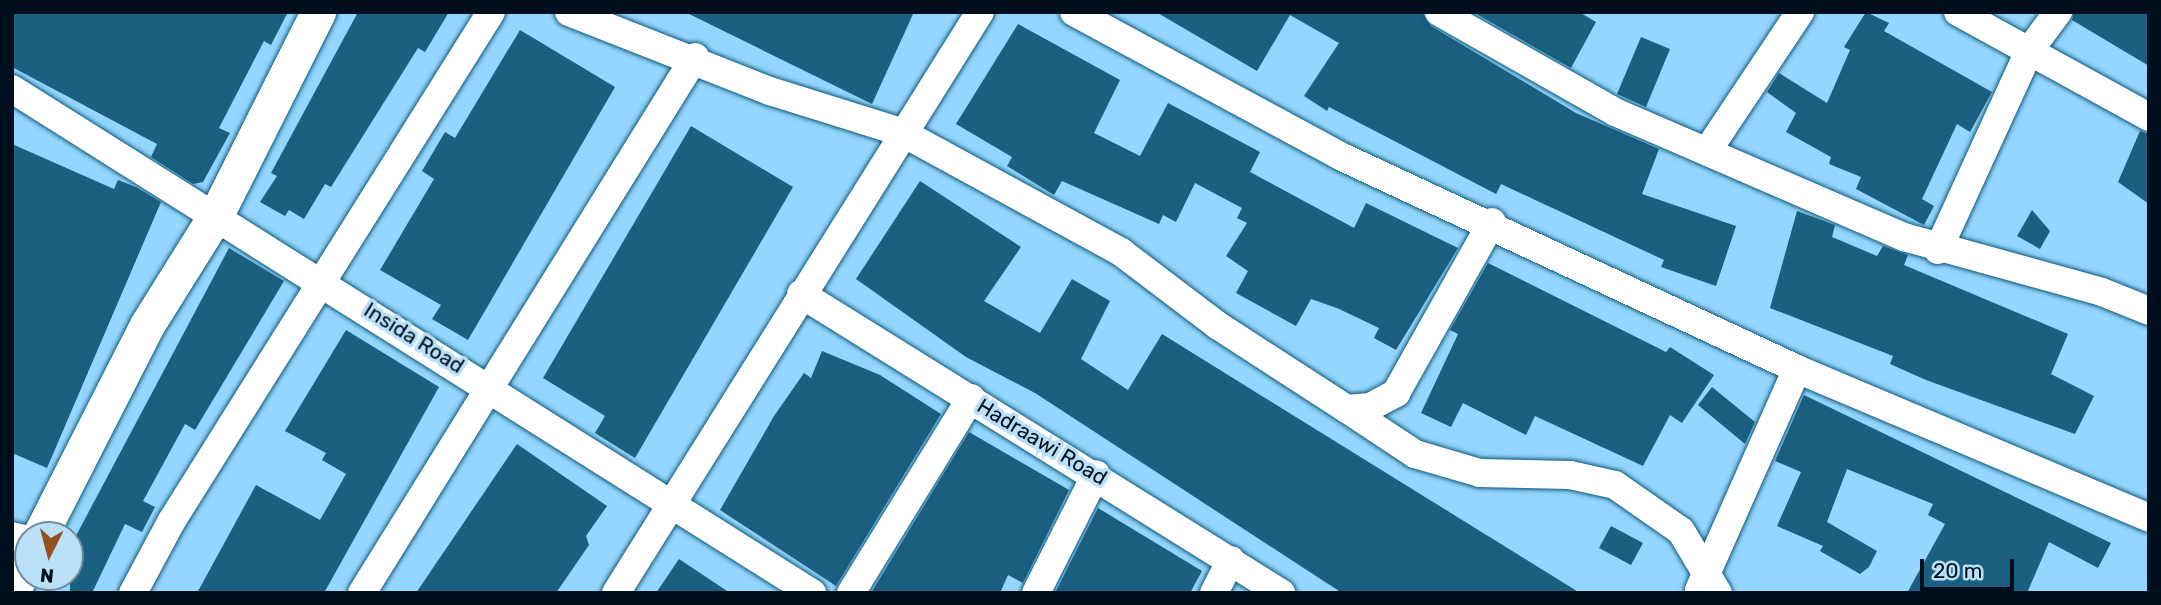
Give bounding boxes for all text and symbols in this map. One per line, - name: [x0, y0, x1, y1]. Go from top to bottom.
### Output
- street label: Insida Road: [359, 297, 469, 379]
- street label: Hadraawi Road: [973, 393, 1111, 491]
- north arrow: [14, 521, 84, 591]
- scale bar: [1923, 546, 2018, 590]
- text: 20 m: [1933, 558, 1982, 583]
- text: N: [39, 563, 55, 588]

